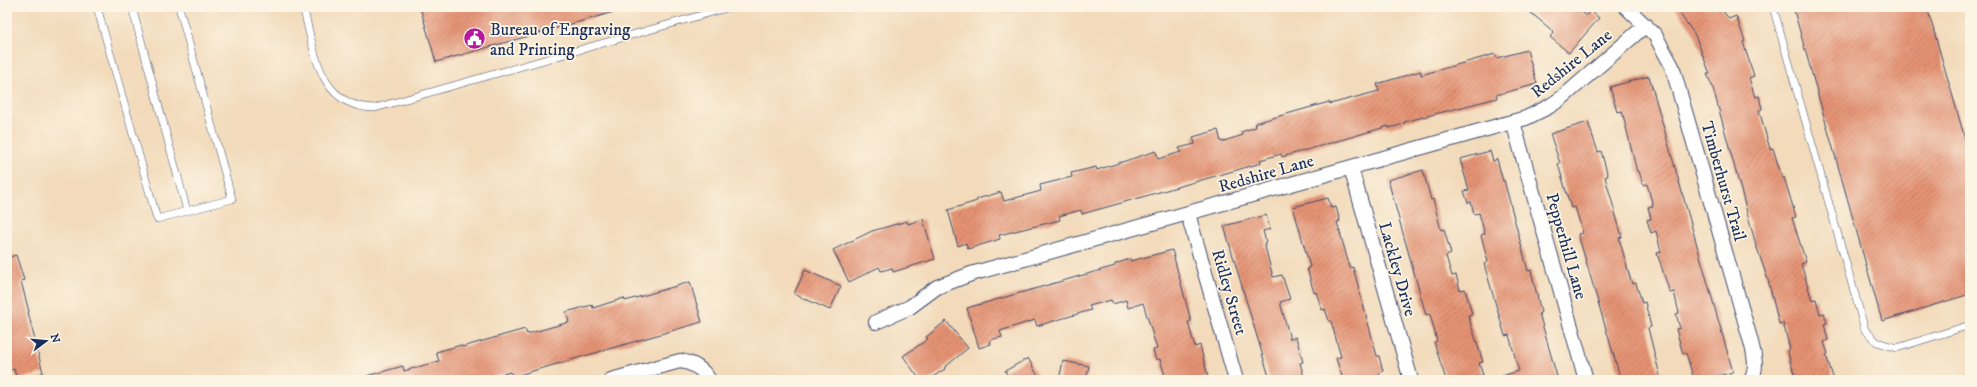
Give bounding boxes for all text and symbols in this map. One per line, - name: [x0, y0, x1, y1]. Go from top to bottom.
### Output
- place label: Bureau of Engraving and Printing: [490, 19, 631, 61]
- street label: Redshire Lane: [1527, 24, 1617, 103]
- public building icon: Bureau of Engraving and Printing: [462, 26, 488, 52]
- street label: Timberhurst Trail: [1695, 119, 1751, 244]
- street label: Redshire Lane: [1216, 150, 1316, 198]
- street label: Pepperhill Lane: [1540, 191, 1592, 302]
- street label: Lackley Drive: [1373, 220, 1421, 319]
- street label: Ridley Street: [1206, 247, 1252, 338]
- north arrow: [26, 321, 66, 361]
- text: N: [47, 332, 63, 345]

